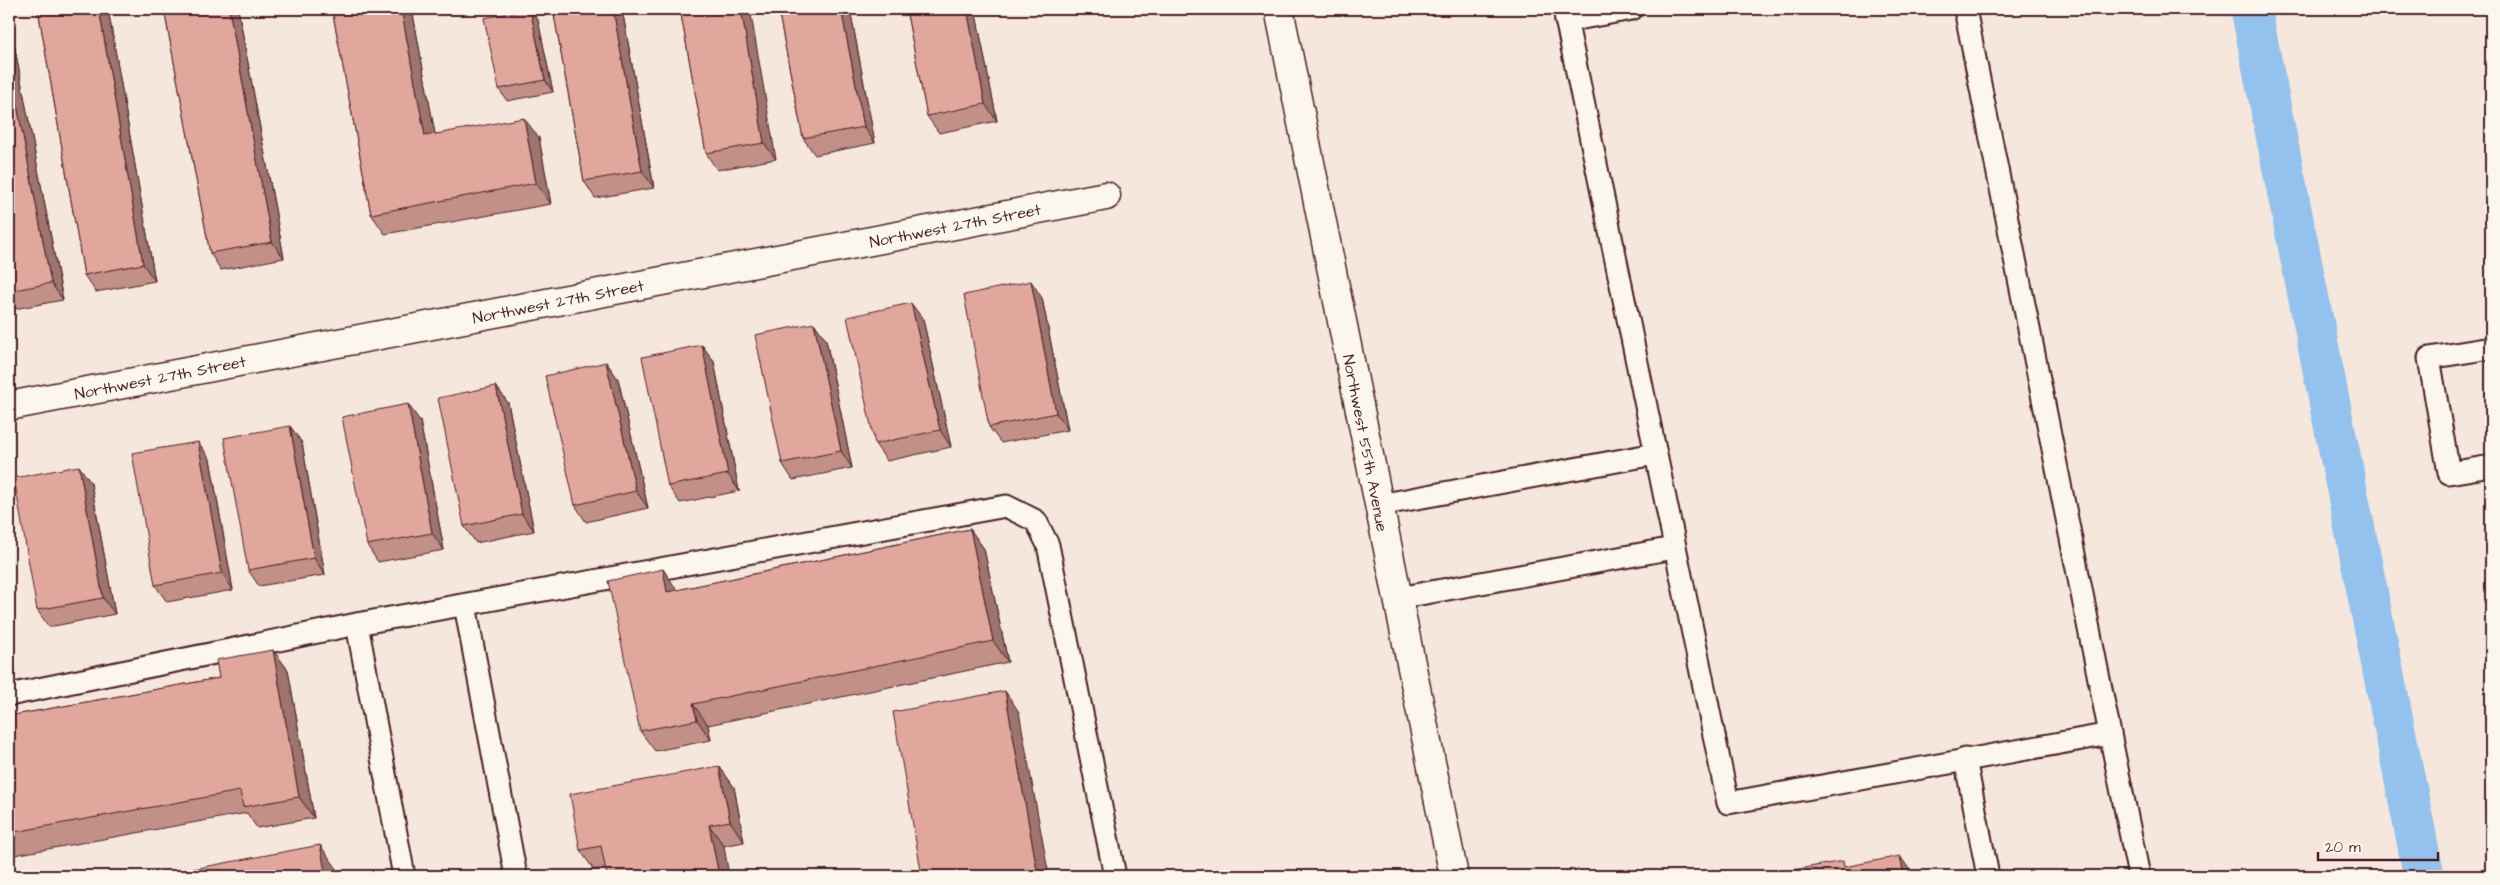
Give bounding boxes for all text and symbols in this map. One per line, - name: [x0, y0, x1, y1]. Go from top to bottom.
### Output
- street label: Northwest 27th Street: [868, 198, 1043, 253]
- street label: Northwest 27th Street: [471, 274, 646, 329]
- street label: Northwest 27th Street: [73, 350, 248, 405]
- street label: Northwest 55th Avenue: [1337, 353, 1393, 534]
- scale bar: [2318, 830, 2438, 862]
- text: 20 m: [2325, 837, 2361, 858]

